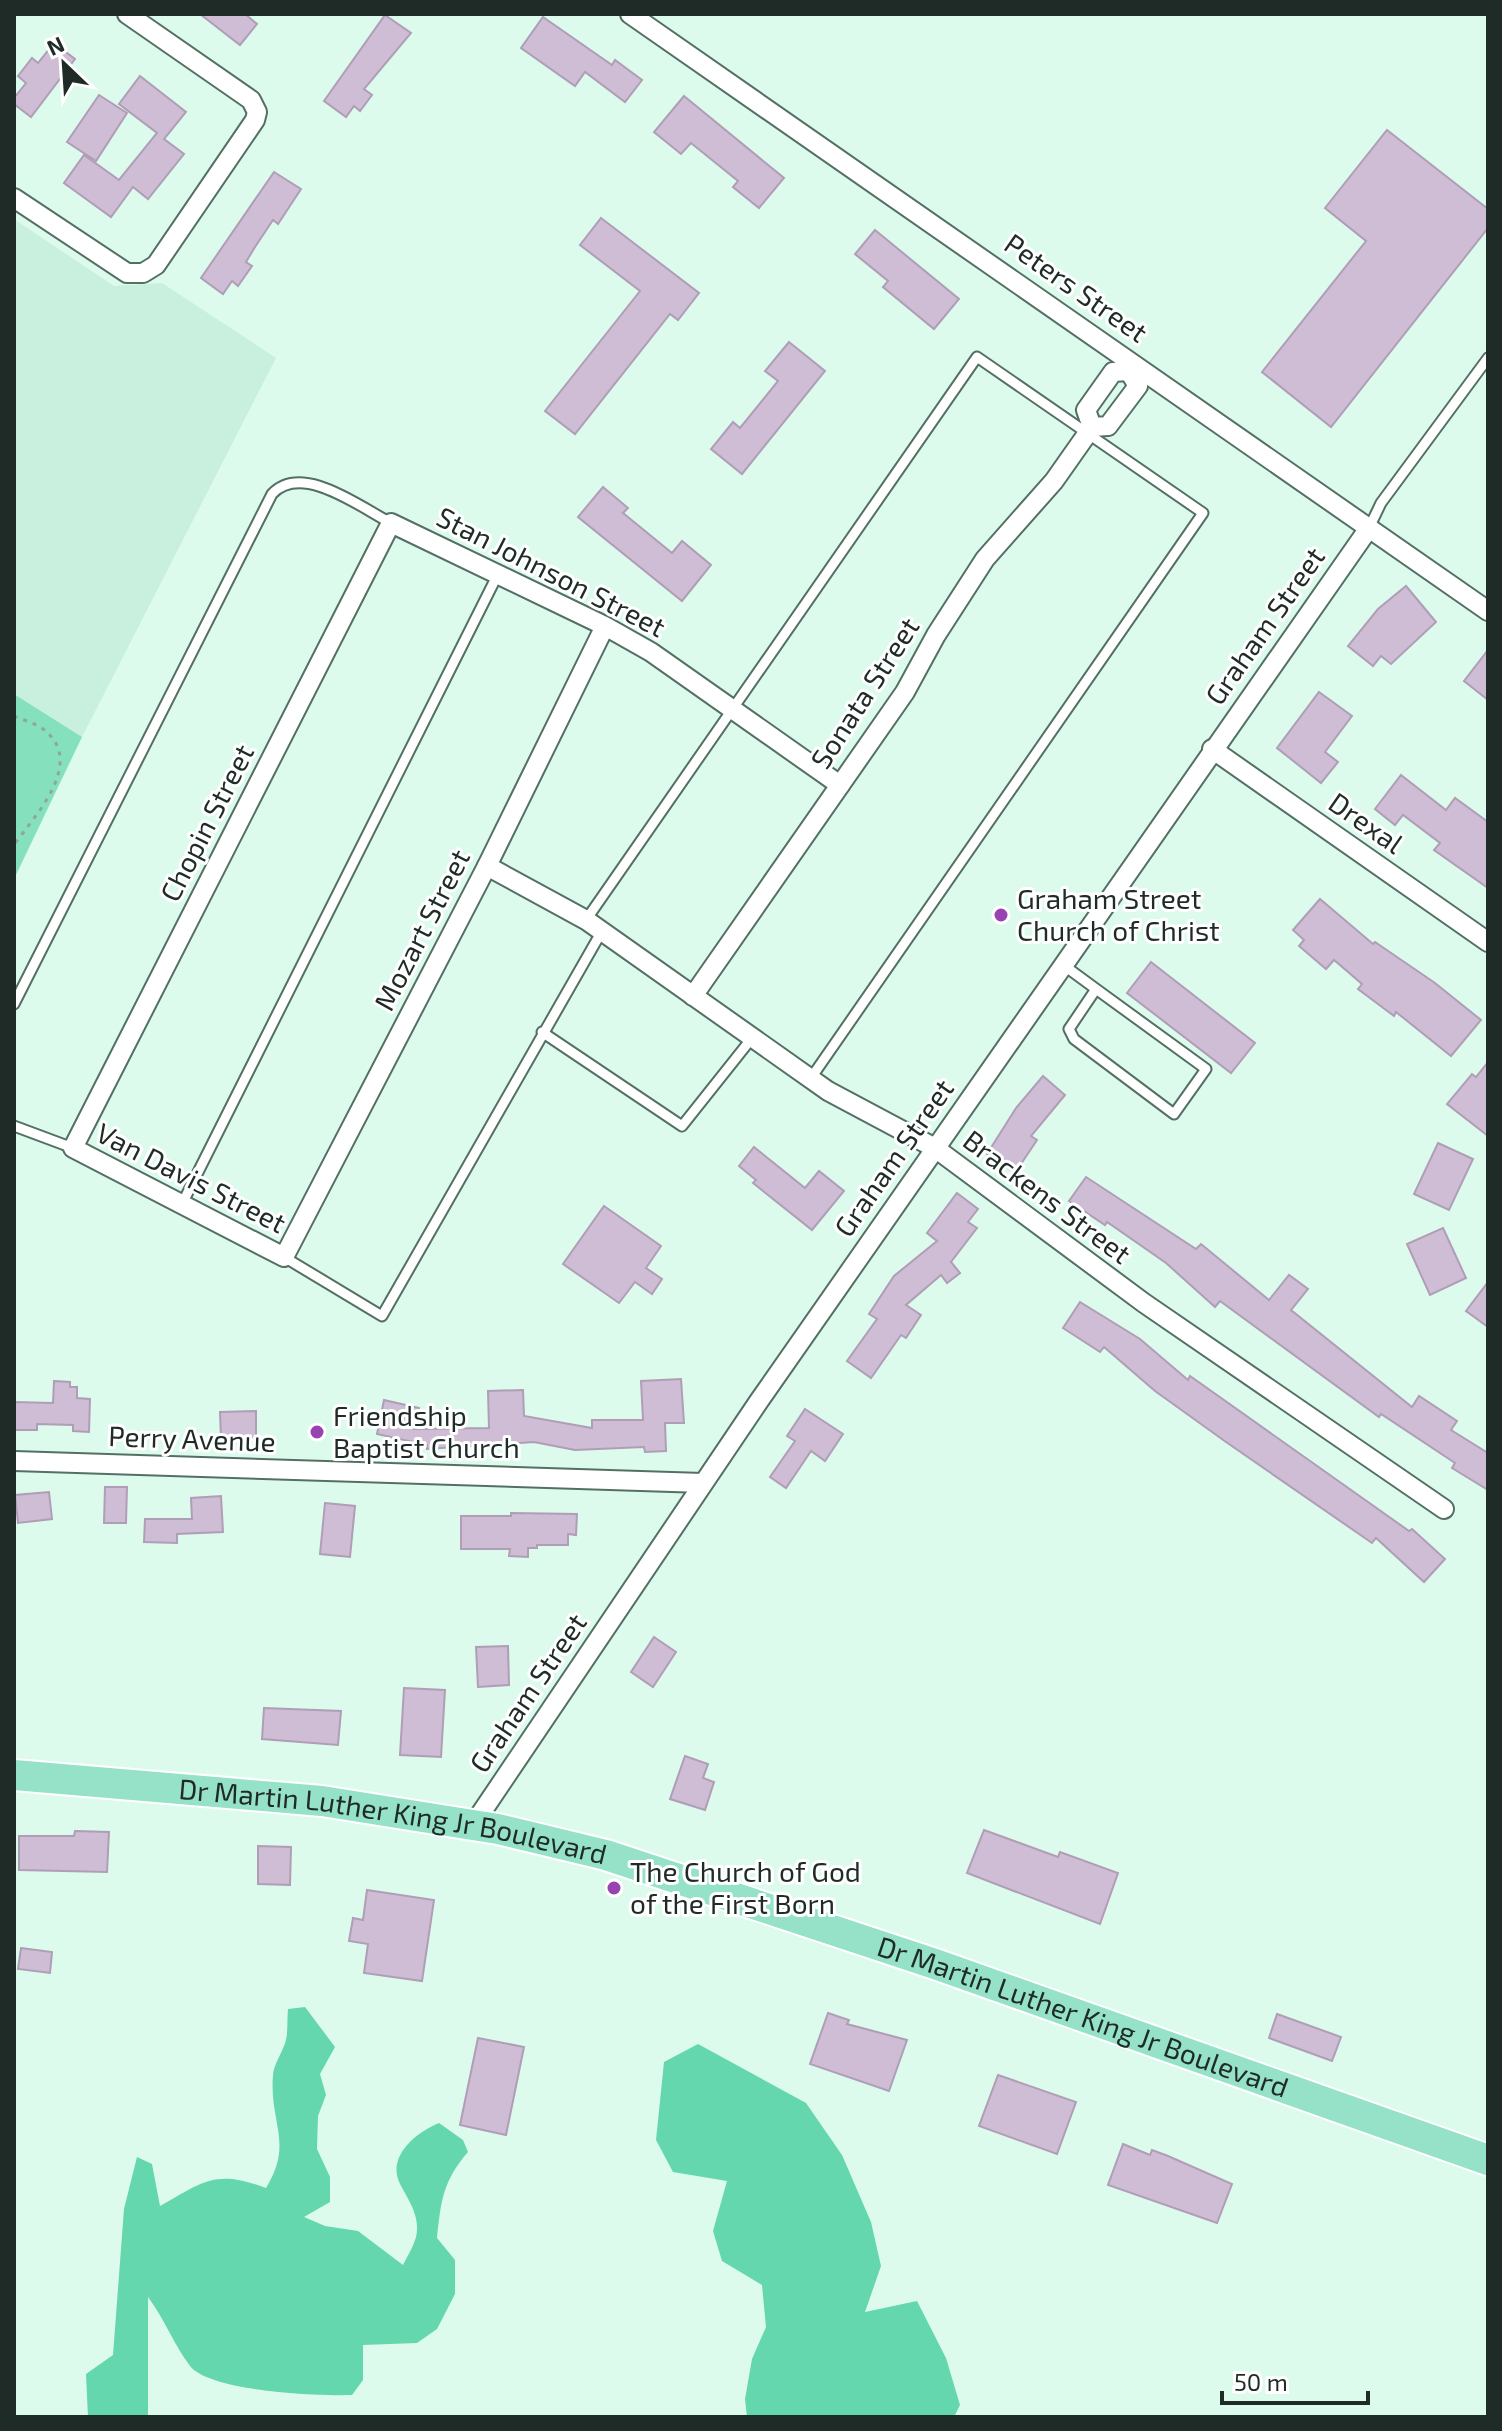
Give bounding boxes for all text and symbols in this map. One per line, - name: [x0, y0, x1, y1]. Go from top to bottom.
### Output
- north arrow: [24, 24, 104, 104]
- text: N: [42, 30, 68, 60]
- street label: Peters Street: [999, 225, 1155, 349]
- street label: Stan Johnson Street: [431, 499, 671, 643]
- street label: Graham Street: [1197, 540, 1331, 711]
- street label: Sonata Street: [803, 611, 926, 774]
- street label: Chopin Street: [152, 738, 260, 907]
- street label: Drexal: [1323, 784, 1411, 860]
- street label: Mozart Street: [366, 843, 476, 1016]
- place label: Graham Street Church of Christ: [1017, 881, 1220, 947]
- marker: Graham Street Church of Christ: [992, 906, 1010, 924]
- street label: Graham Street: [826, 1072, 960, 1243]
- street label: Van Davis Street: [91, 1115, 292, 1240]
- street label: Brackens Street: [957, 1122, 1138, 1270]
- place label: Friendship Baptist Church: [333, 1398, 520, 1464]
- street label: Perry Avenue: [108, 1418, 276, 1458]
- marker: Friendship Baptist Church: [308, 1423, 326, 1441]
- street label: Graham Street: [462, 1606, 593, 1778]
- street label: Dr Martin Luther King Jr Boulevard: [177, 1771, 610, 1871]
- place label: The Church of God of the First Born: [630, 1854, 861, 1920]
- marker: The Church of God of the First Born: [605, 1879, 623, 1897]
- street label: Dr Martin Luther King Jr Boulevard: [873, 1928, 1293, 2104]
- scale bar: [1222, 2355, 1368, 2405]
- text: 50 m: [1234, 2367, 1288, 2396]

